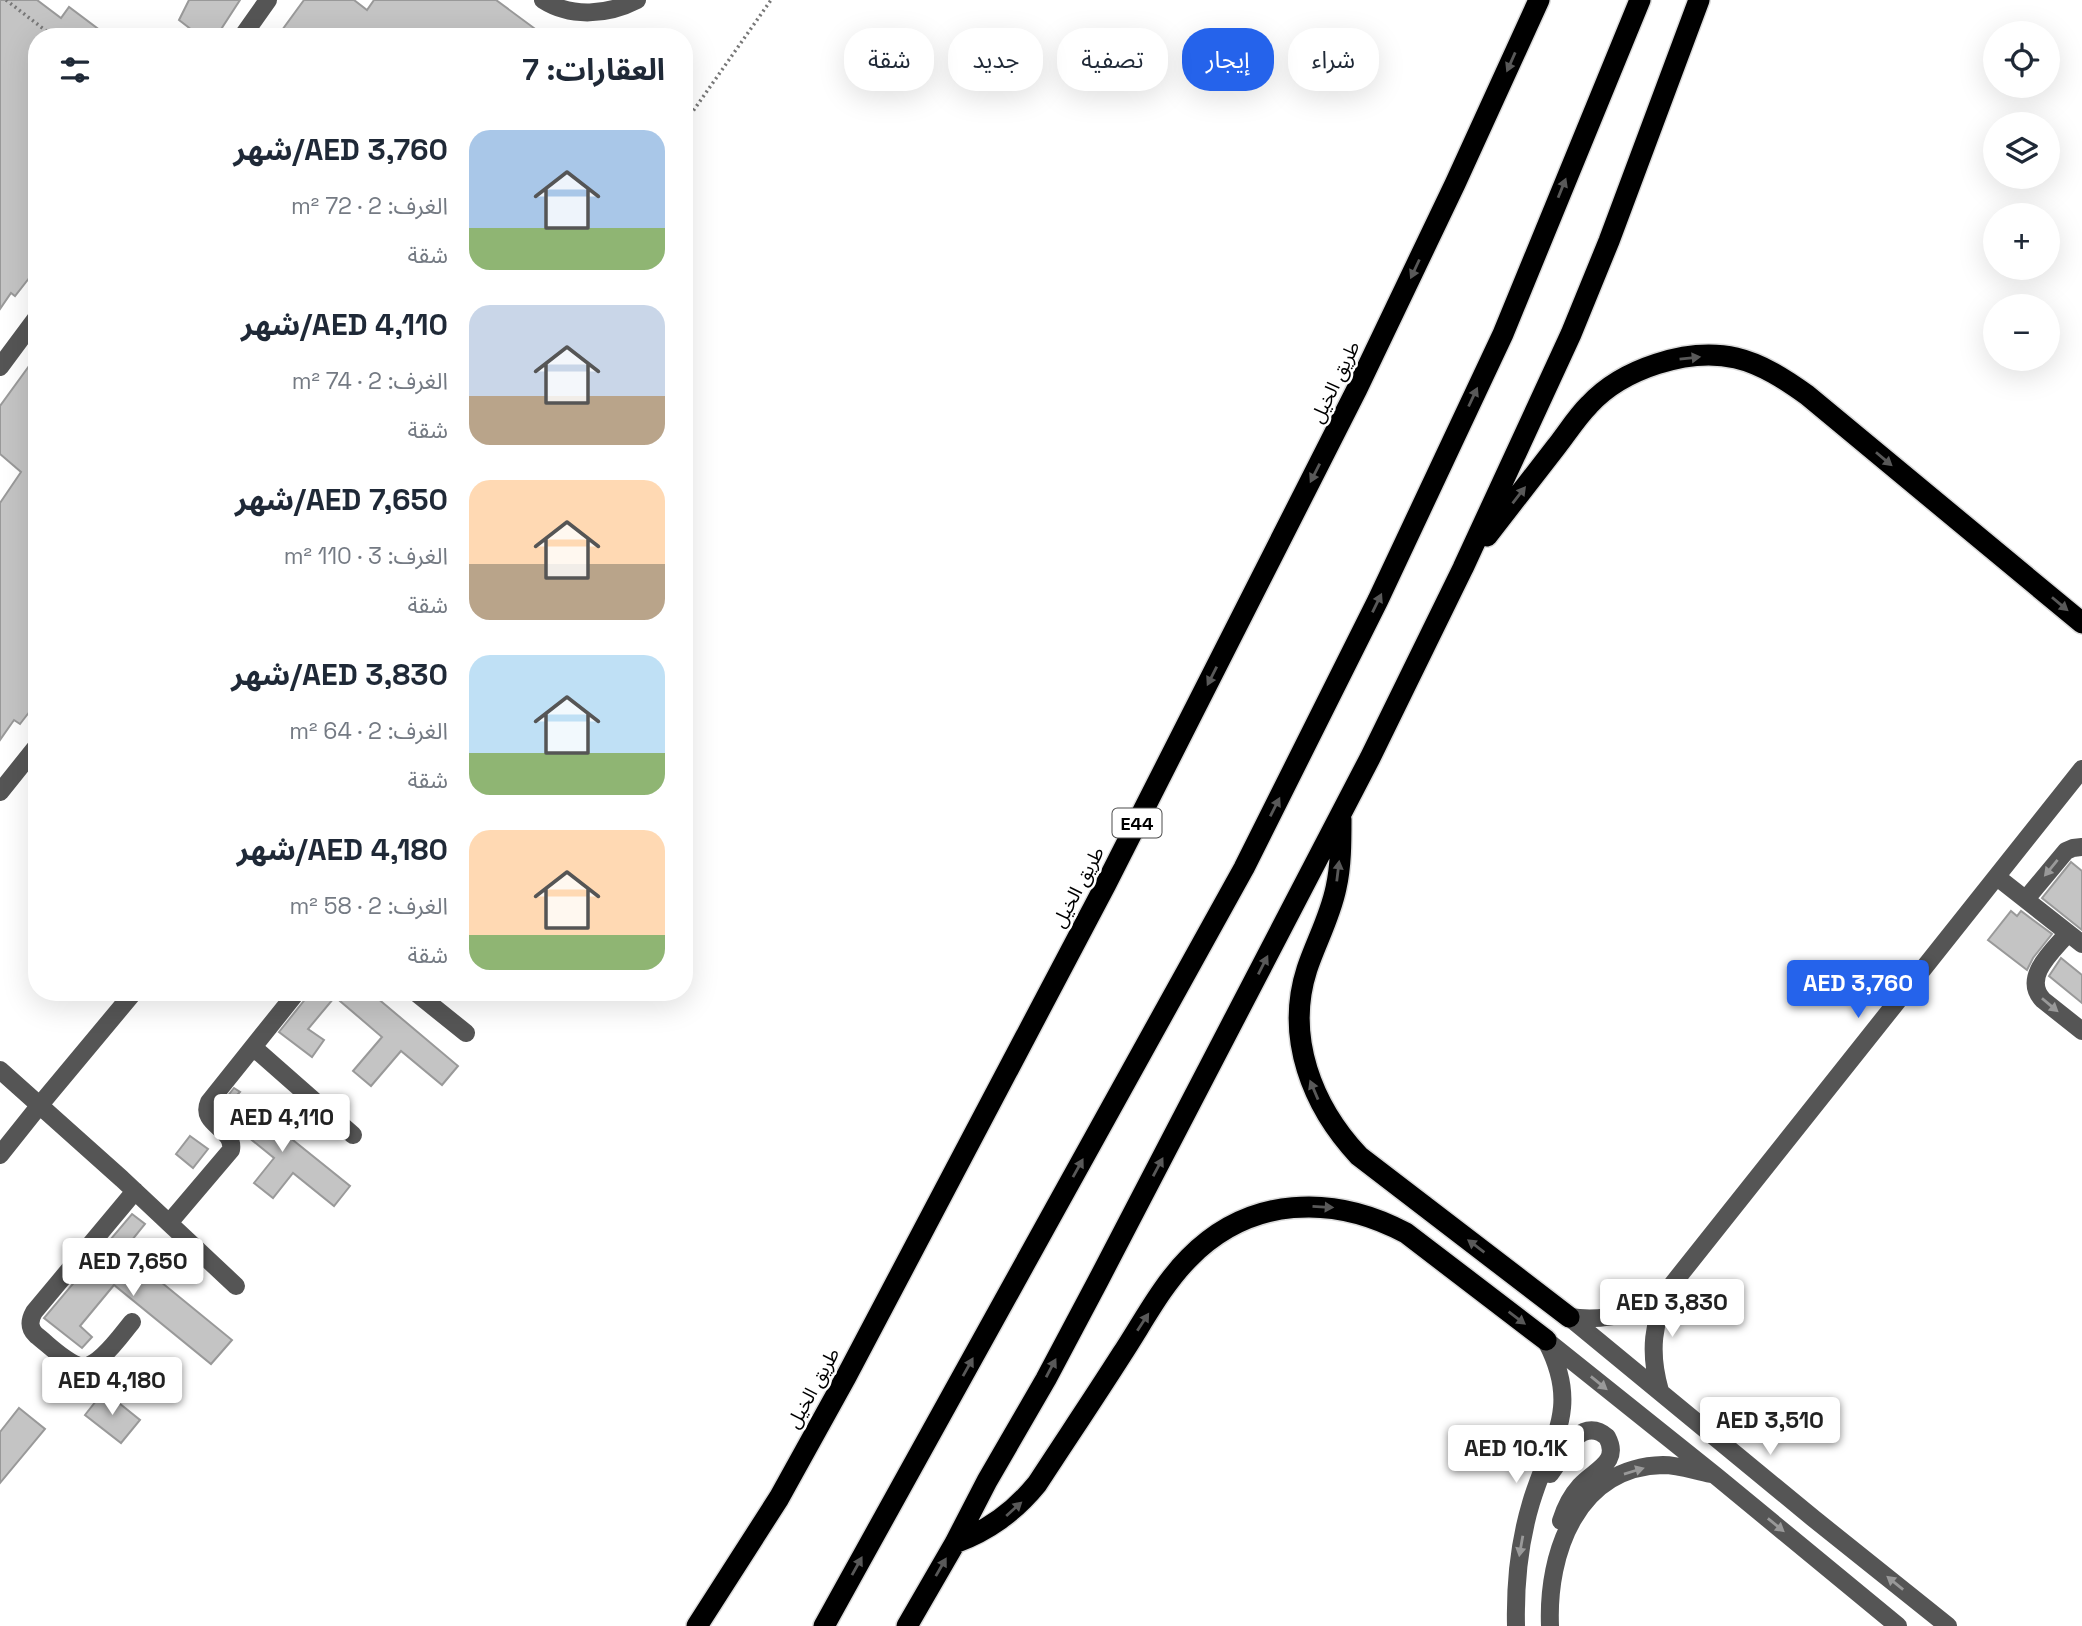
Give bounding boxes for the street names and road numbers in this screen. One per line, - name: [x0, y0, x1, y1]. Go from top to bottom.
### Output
- street label: طريق الخيل: [1304, 337, 1366, 427]
- road number: E44: [1112, 808, 1162, 838]
- street label: طريق الخيل: [1046, 842, 1110, 932]
- street label: طريق الخيل: [781, 1343, 845, 1433]

